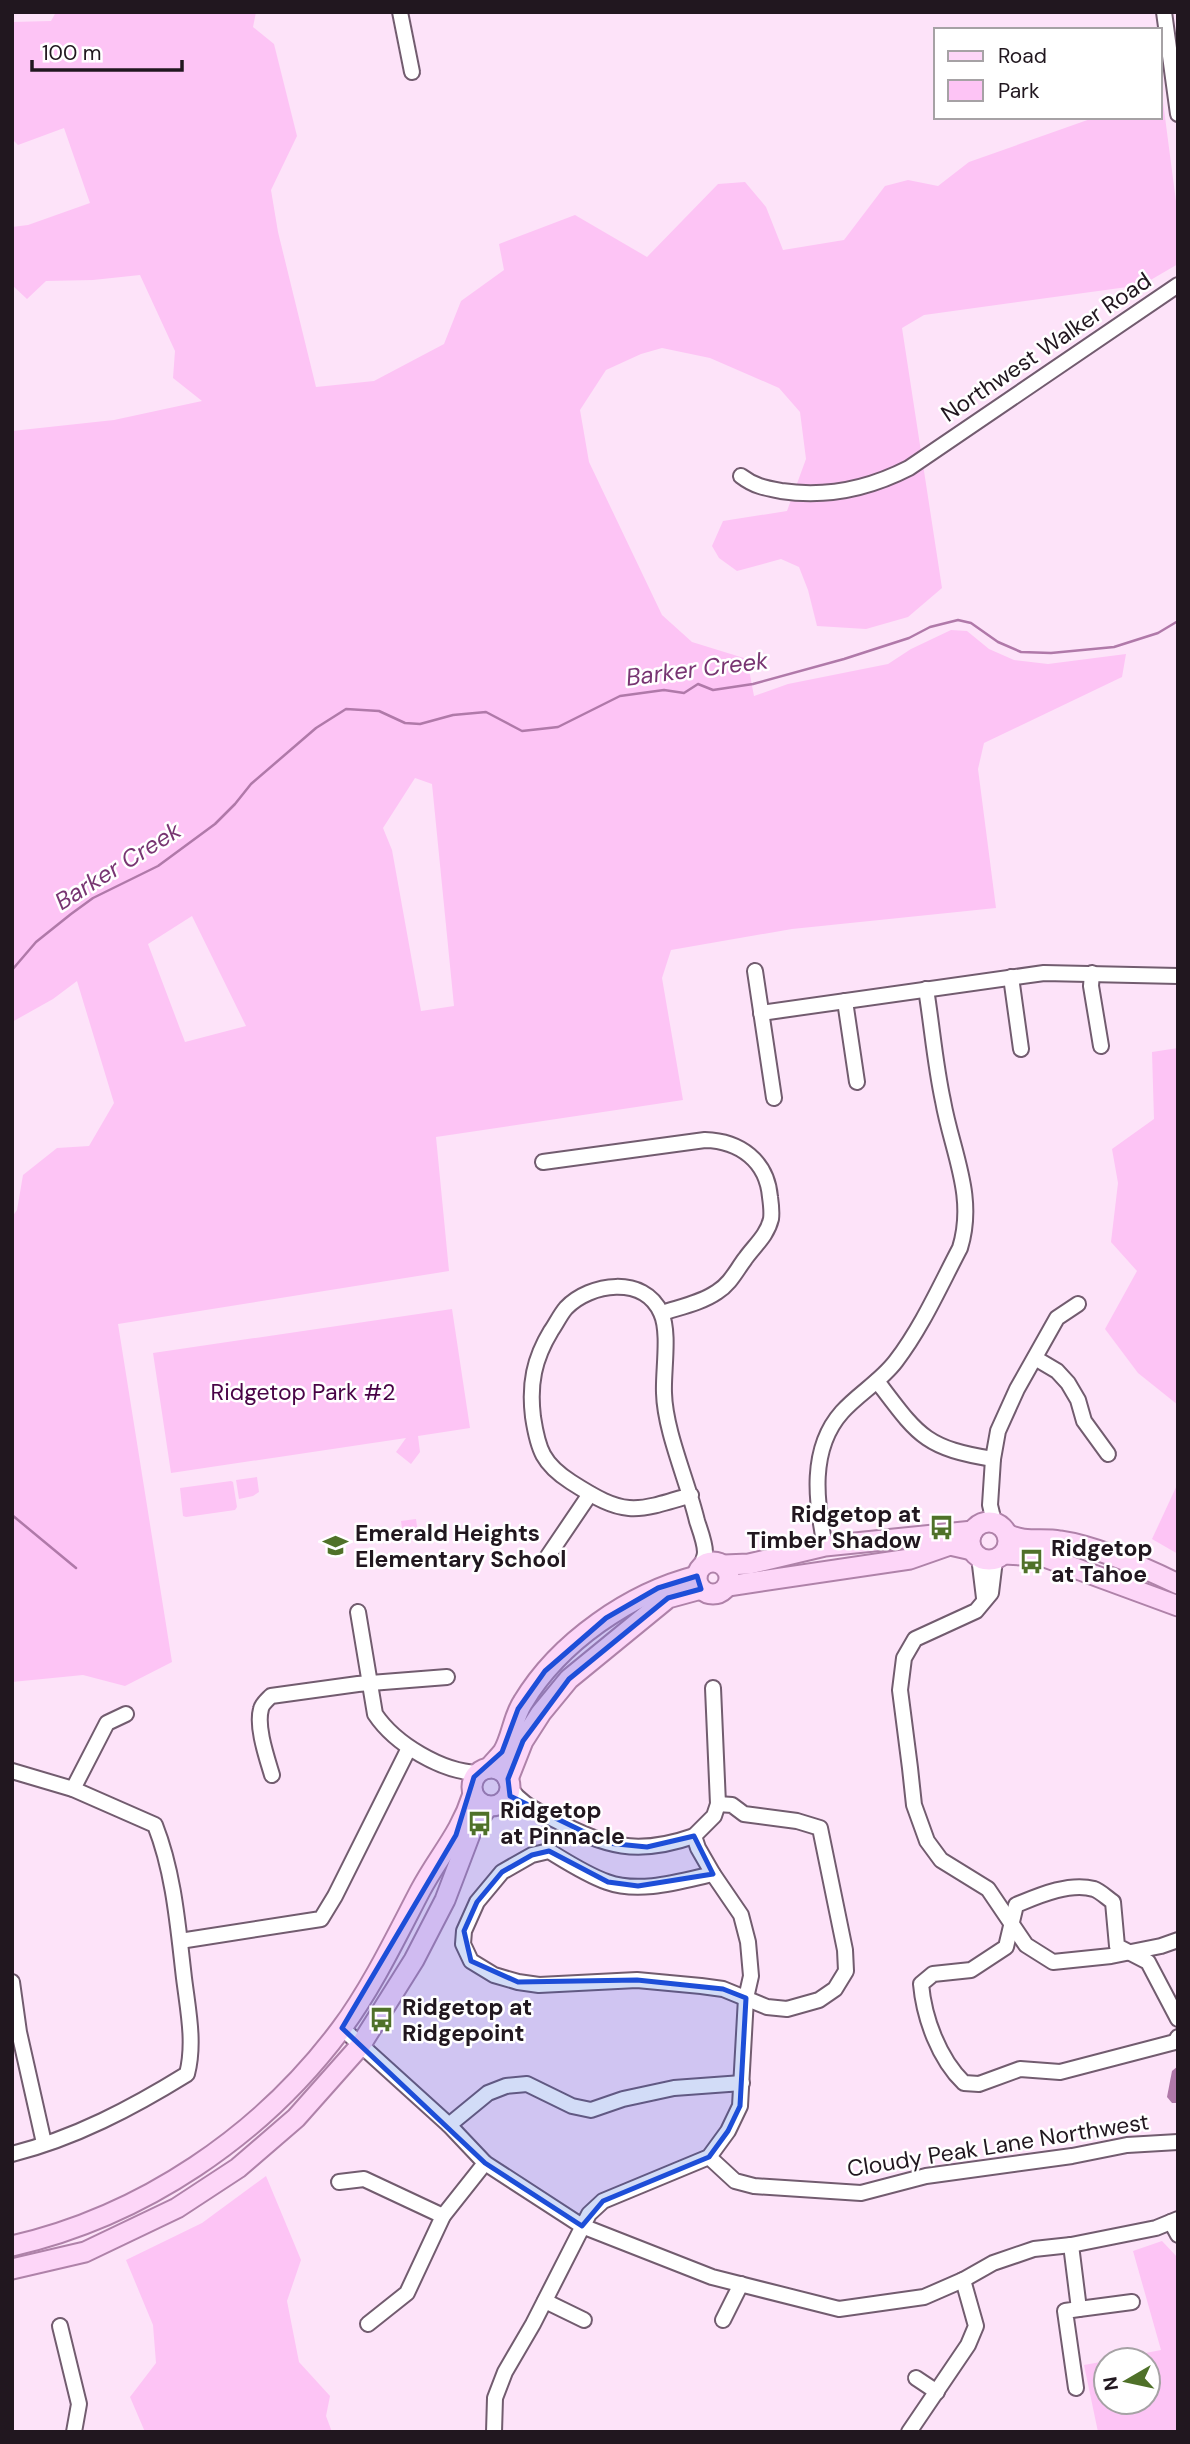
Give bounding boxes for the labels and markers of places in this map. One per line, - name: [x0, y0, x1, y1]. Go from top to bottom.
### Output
- place label: Ridgetop at Timber Shadow: [746, 1499, 921, 1555]
- bus stop icon: Ridgetop at Timber Shadow: [927, 1513, 955, 1541]
- place label: Emerald Heights Elementary School: [355, 1518, 567, 1574]
- school or university icon: Emerald Heights Elementary School: [321, 1532, 349, 1560]
- place label: Ridgetop at Tahoe: [1051, 1533, 1153, 1589]
- bus stop icon: Ridgetop at Tahoe: [1017, 1547, 1045, 1575]
- place label: Ridgetop at Pinnacle: [500, 1795, 625, 1851]
- bus stop icon: Ridgetop at Pinnacle: [466, 1809, 494, 1837]
- place label: Ridgetop at Ridgepoint: [402, 1992, 532, 2048]
- bus stop icon: Ridgetop at Ridgepoint: [368, 2006, 396, 2034]

